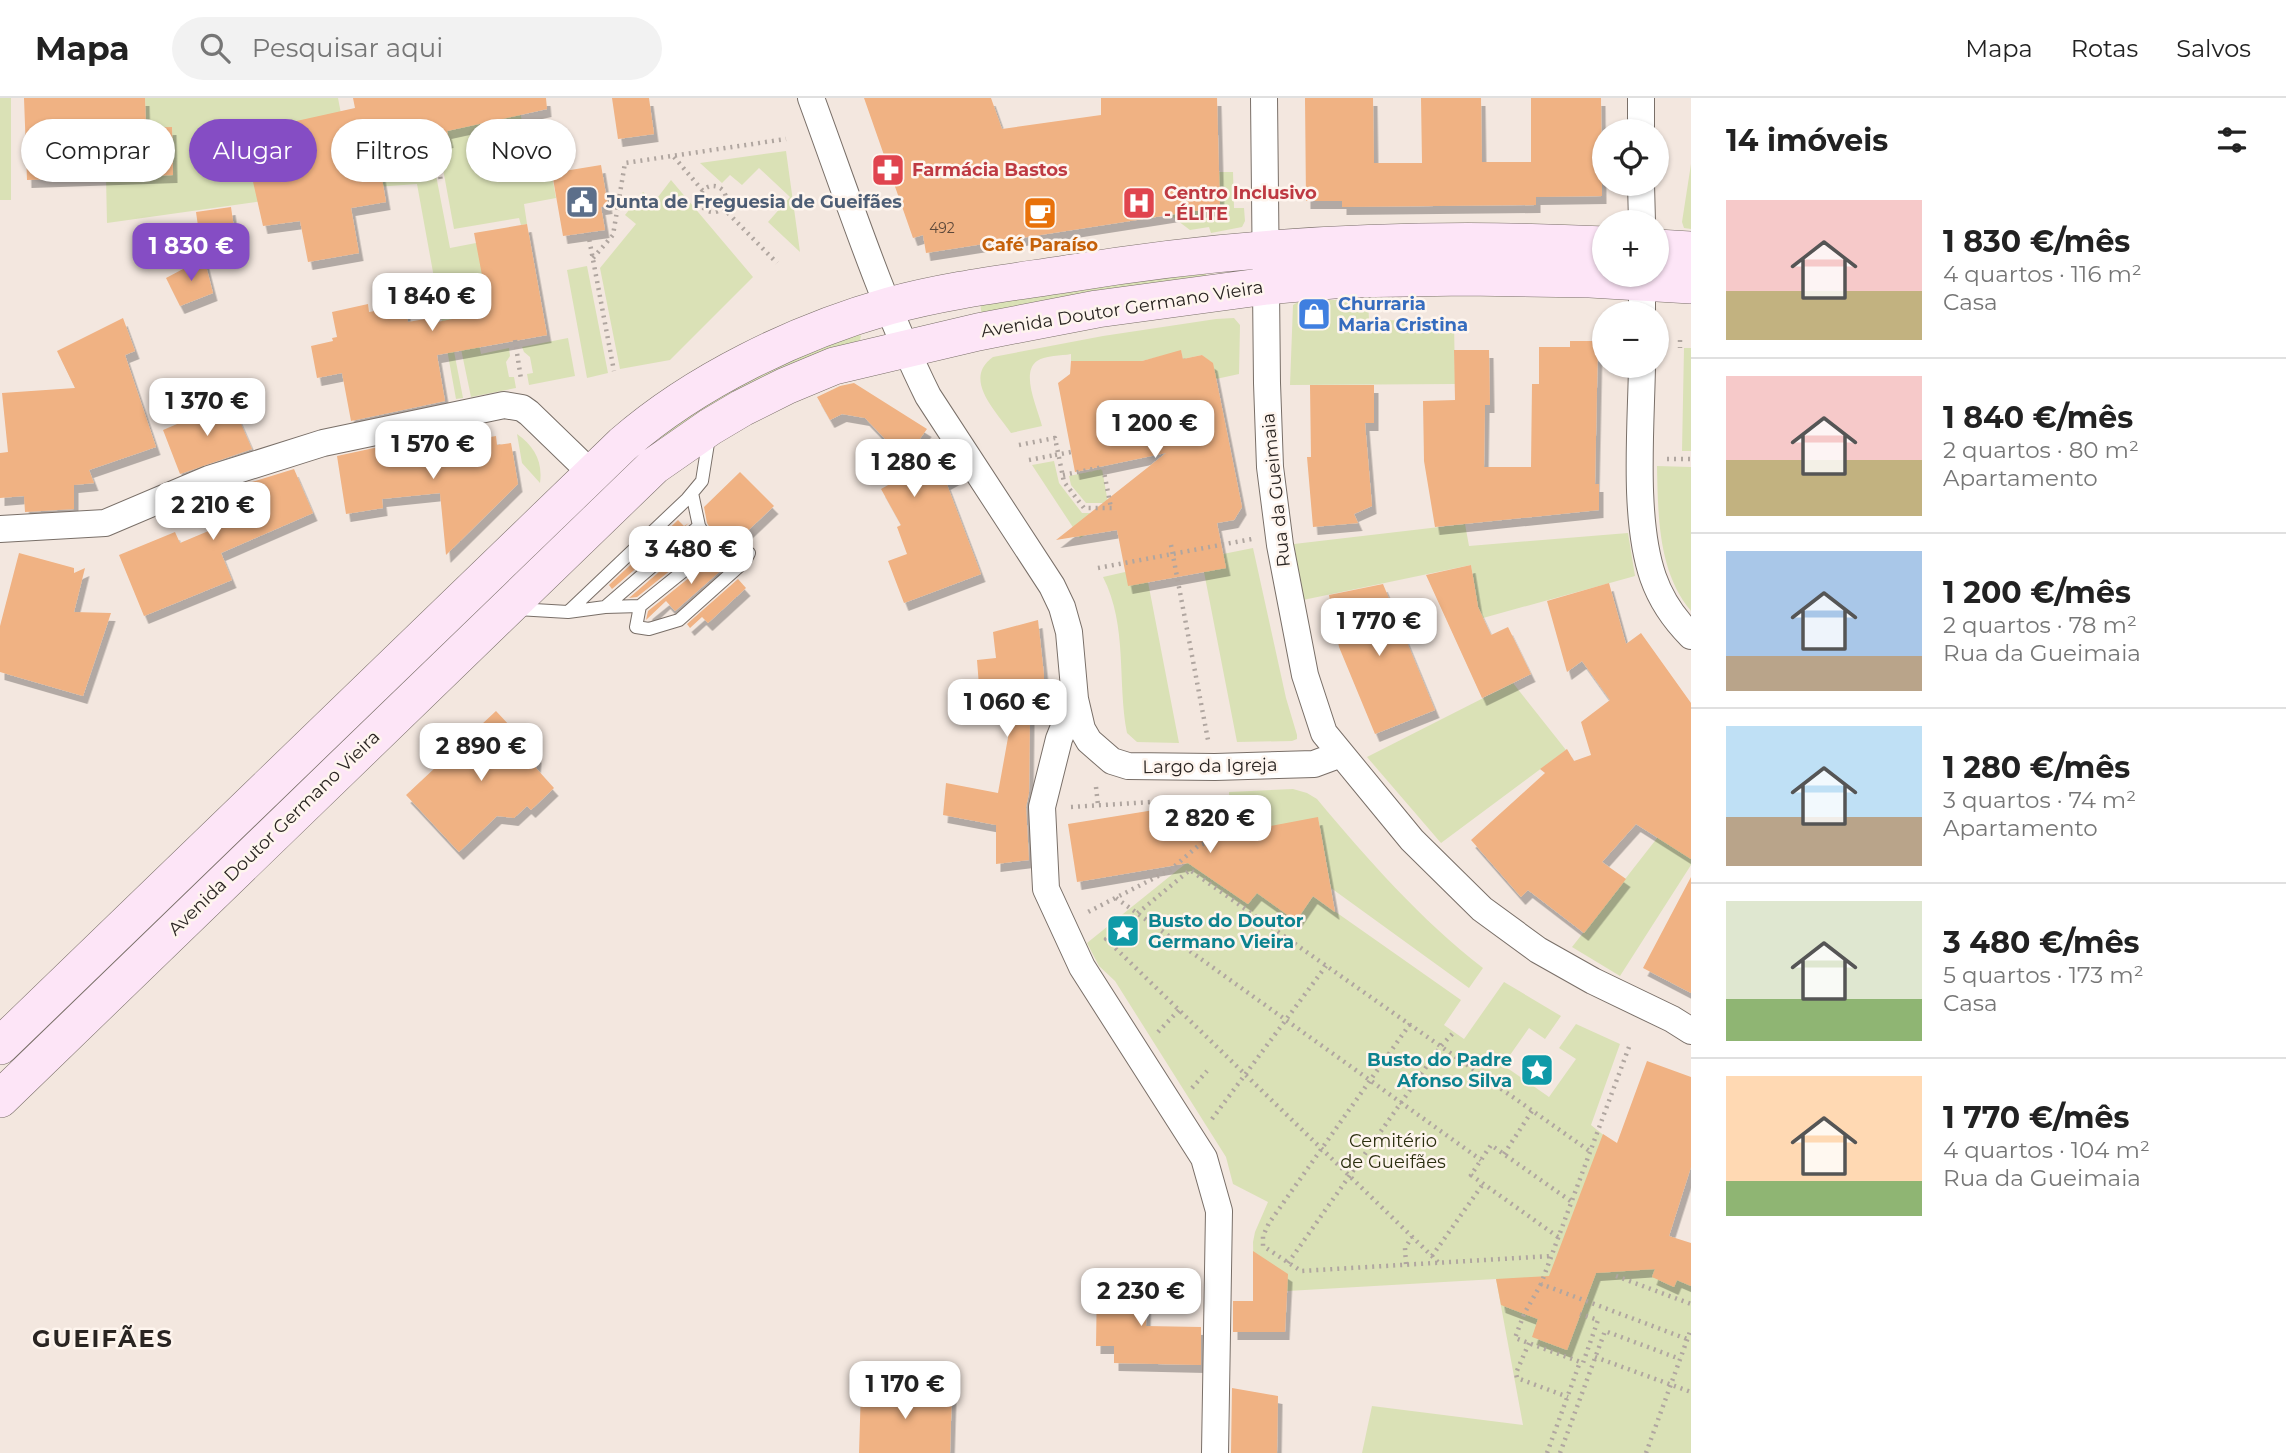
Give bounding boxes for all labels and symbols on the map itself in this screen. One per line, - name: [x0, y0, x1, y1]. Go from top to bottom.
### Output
- pharmacy icon: Farmácia Bastos: [869, 151, 907, 189]
- place label: Farmácia Bastos: [912, 159, 1068, 181]
- place label: Centro Inclusivo - ÉLITE: [1164, 182, 1317, 225]
- public building icon: Junta de Freguesia de Gueifães: [563, 183, 601, 221]
- hospital icon: Centro Inclusivo - ÉLITE: [1120, 184, 1158, 222]
- place label: Junta de Freguesia de Gueifães: [605, 191, 902, 213]
- cafe icon: Café Paraíso: [1021, 194, 1059, 232]
- house number: 492: [929, 219, 955, 237]
- pin: 1 830 €: [126, 223, 256, 283]
- place label: Café Paraíso: [982, 234, 1098, 256]
- pin: 1 840 €: [367, 274, 497, 333]
- street label: Avenida Doutor Germano Vieira: [979, 276, 1265, 342]
- place label: Churraria Maria Cristina: [1338, 293, 1468, 336]
- shop icon: Churraria Maria Cristina: [1295, 295, 1333, 333]
- pin: 1 370 €: [142, 378, 272, 438]
- pin: 1 200 €: [1090, 400, 1220, 460]
- street label: Rua da Gueimaia: [1257, 412, 1295, 568]
- pin: 1 570 €: [368, 422, 498, 481]
- pin: 1 280 €: [849, 440, 979, 499]
- pin: 2 210 €: [148, 482, 278, 542]
- pin: 3 480 €: [626, 526, 756, 586]
- pin: 1 770 €: [1314, 598, 1444, 658]
- pin: 1 060 €: [942, 680, 1072, 739]
- pin: 2 890 €: [416, 724, 546, 783]
- street label: Avenida Doutor Germano Vieira: [164, 726, 384, 940]
- street label: Largo da Igreja: [1142, 754, 1278, 778]
- pin: 2 820 €: [1145, 796, 1275, 855]
- place label: Busto do Doutor Germano Vieira: [1148, 910, 1304, 953]
- place icon: Busto do Doutor Germano Vieira: [1104, 912, 1142, 950]
- place label: Busto do Padre Afonso Silva: [1367, 1049, 1512, 1092]
- place icon: Busto do Padre Afonso Silva: [1518, 1051, 1556, 1089]
- park label: Cemitério de Gueifães: [1340, 1130, 1446, 1173]
- pin: 2 230 €: [1076, 1268, 1206, 1328]
- district label: GUEIFÃES: [32, 1324, 174, 1353]
- pin: 1 170 €: [840, 1362, 970, 1421]

